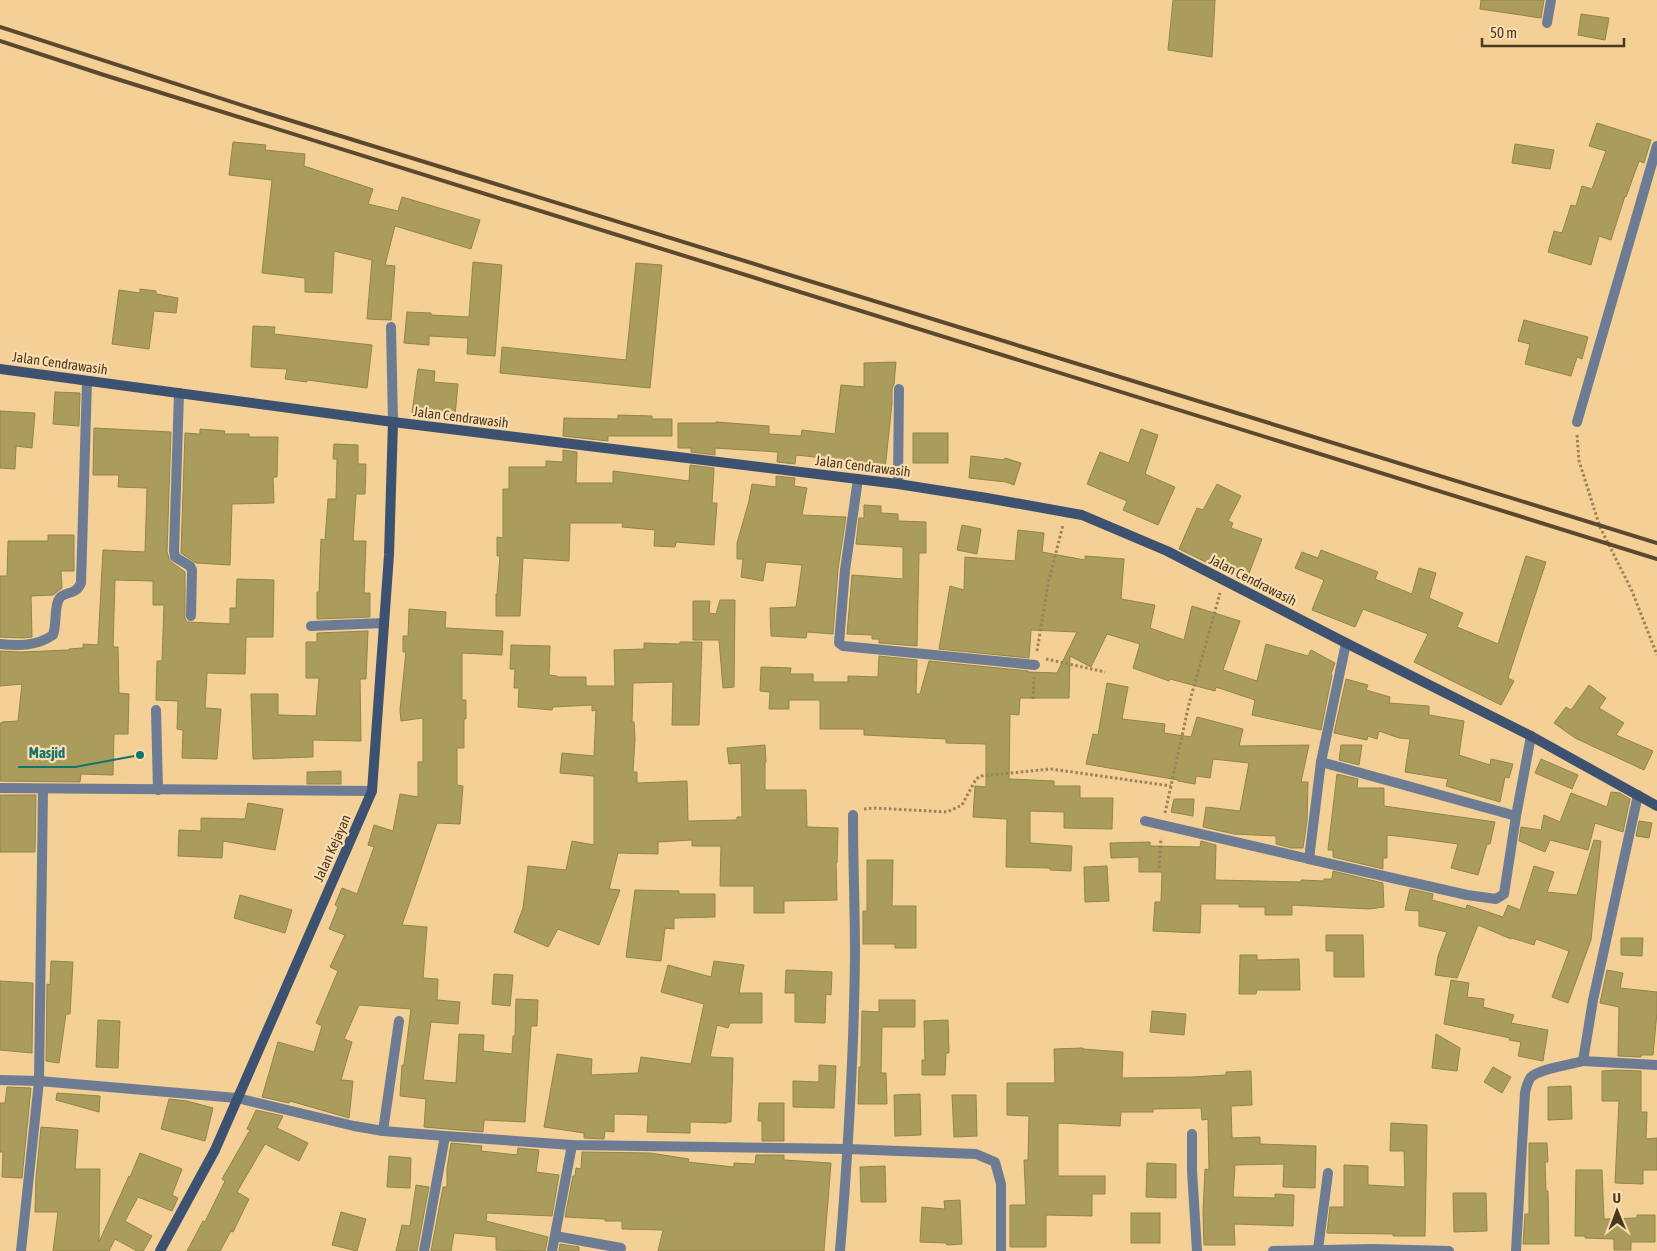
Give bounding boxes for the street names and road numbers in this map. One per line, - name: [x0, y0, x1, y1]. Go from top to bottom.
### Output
- street label: Jalan Cendrawasih: [11, 348, 109, 378]
- street label: Jalan Cendrawasih: [412, 403, 510, 431]
- street label: Jalan Cendrawasih: [814, 452, 912, 480]
- street label: Jalan Cendrawasih: [1207, 551, 1299, 609]
- street label: Jalan Kejayan: [310, 812, 354, 884]

